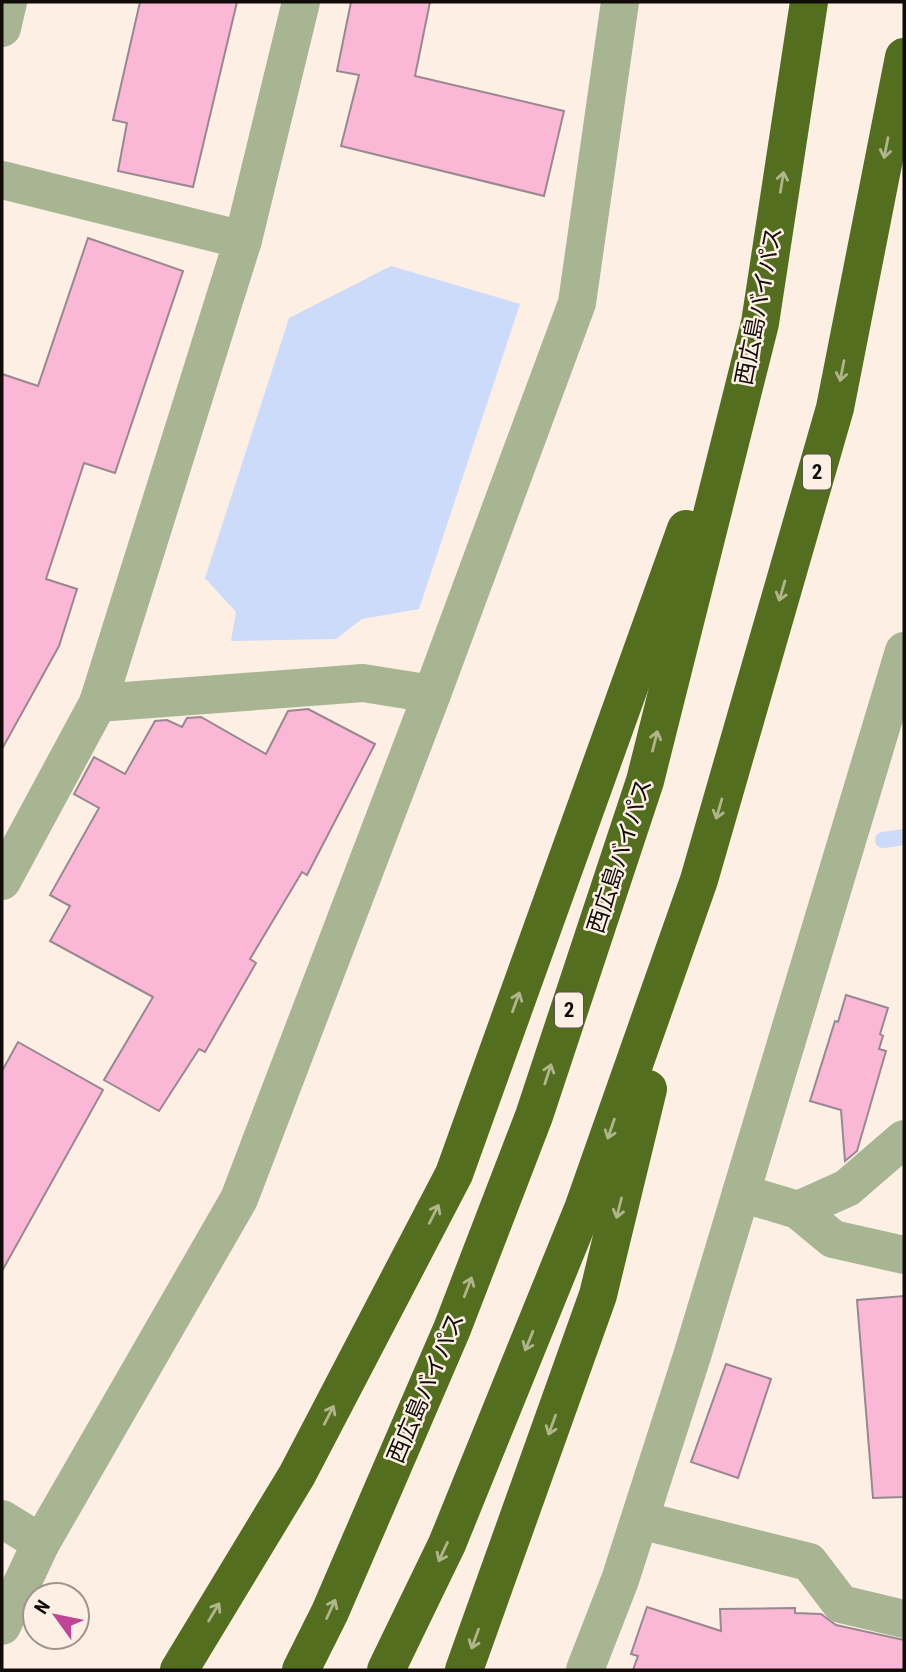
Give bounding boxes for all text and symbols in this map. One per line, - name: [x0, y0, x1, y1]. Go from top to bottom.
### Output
- one-way arrow: [879, 136, 893, 159]
- one-way arrow: [776, 172, 789, 194]
- street label: 西広島バイパス: [730, 225, 788, 387]
- one-way arrow: [835, 359, 849, 382]
- road number: 2: [803, 454, 831, 490]
- one-way arrow: [775, 580, 788, 602]
- one-way arrow: [649, 730, 662, 753]
- street label: 西広島バイパス: [582, 775, 658, 937]
- one-way arrow: [712, 798, 725, 820]
- one-way arrow: [511, 991, 523, 1013]
- road number: 2: [555, 992, 583, 1028]
- one-way arrow: [543, 1064, 555, 1086]
- one-way arrow: [604, 1117, 616, 1139]
- one-way arrow: [612, 1196, 625, 1219]
- one-way arrow: [427, 1204, 441, 1224]
- one-way arrow: [463, 1277, 476, 1299]
- street label: 西広島バイパス: [382, 1309, 470, 1467]
- one-way arrow: [522, 1330, 535, 1351]
- one-way arrow: [322, 1405, 336, 1426]
- one-way arrow: [544, 1413, 557, 1435]
- one-way arrow: [436, 1541, 449, 1562]
- north arrow: [21, 1581, 91, 1651]
- text: N: [29, 1596, 55, 1618]
- one-way arrow: [325, 1599, 338, 1620]
- one-way arrow: [208, 1602, 222, 1622]
- one-way arrow: [468, 1627, 480, 1649]

